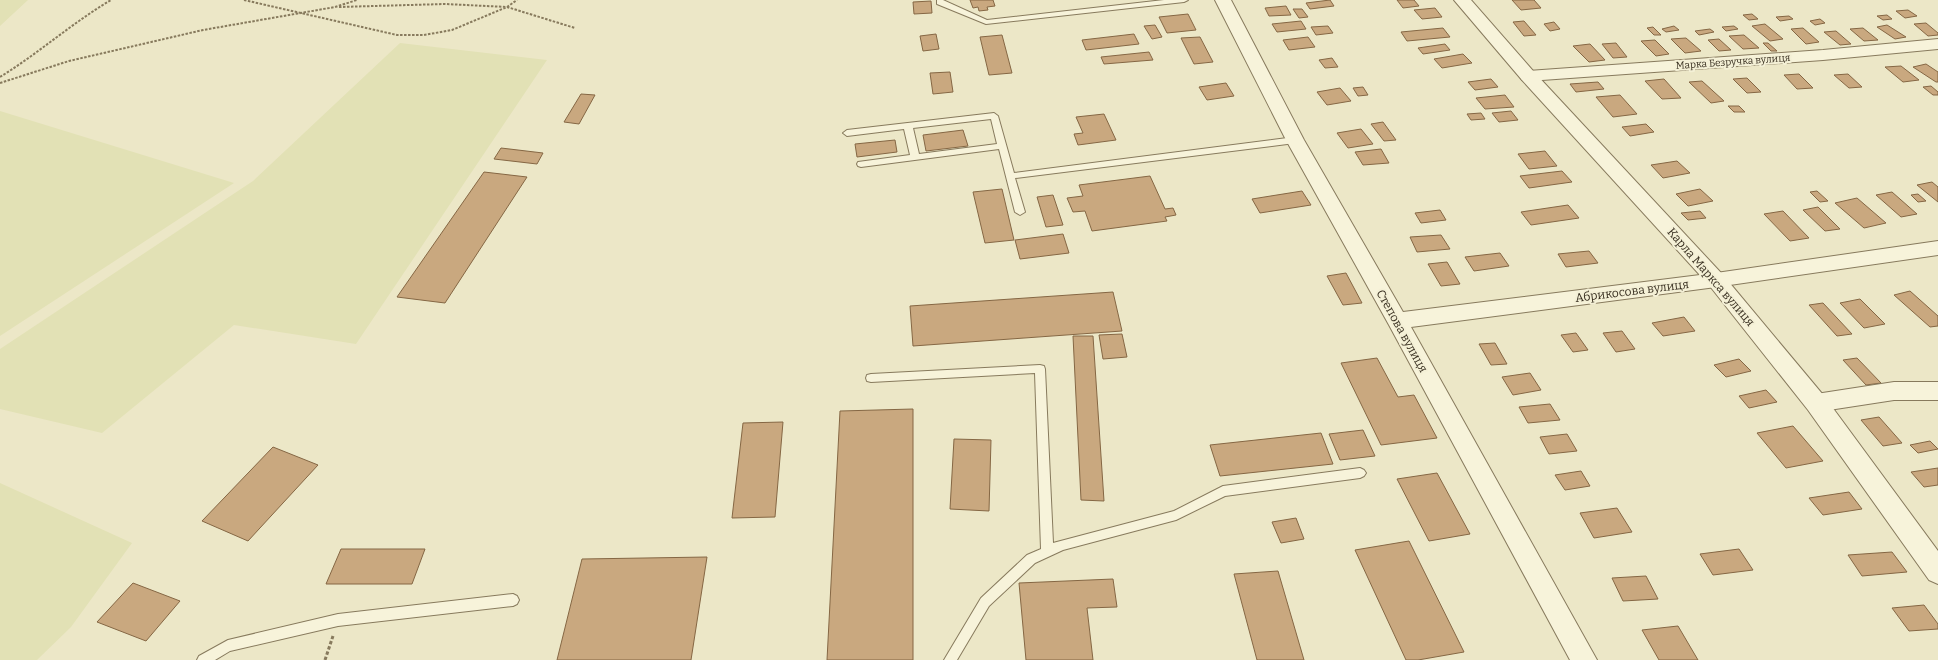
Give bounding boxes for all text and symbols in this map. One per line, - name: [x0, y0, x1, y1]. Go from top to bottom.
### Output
- street label: Марка Безручка вулиця: [1675, 52, 1791, 72]
- street label: Карла Маркса вулиця: [1665, 225, 1758, 329]
- street label: Абрикосова вулиця: [1574, 277, 1690, 305]
- street label: Степова вулиця: [1373, 287, 1431, 375]

